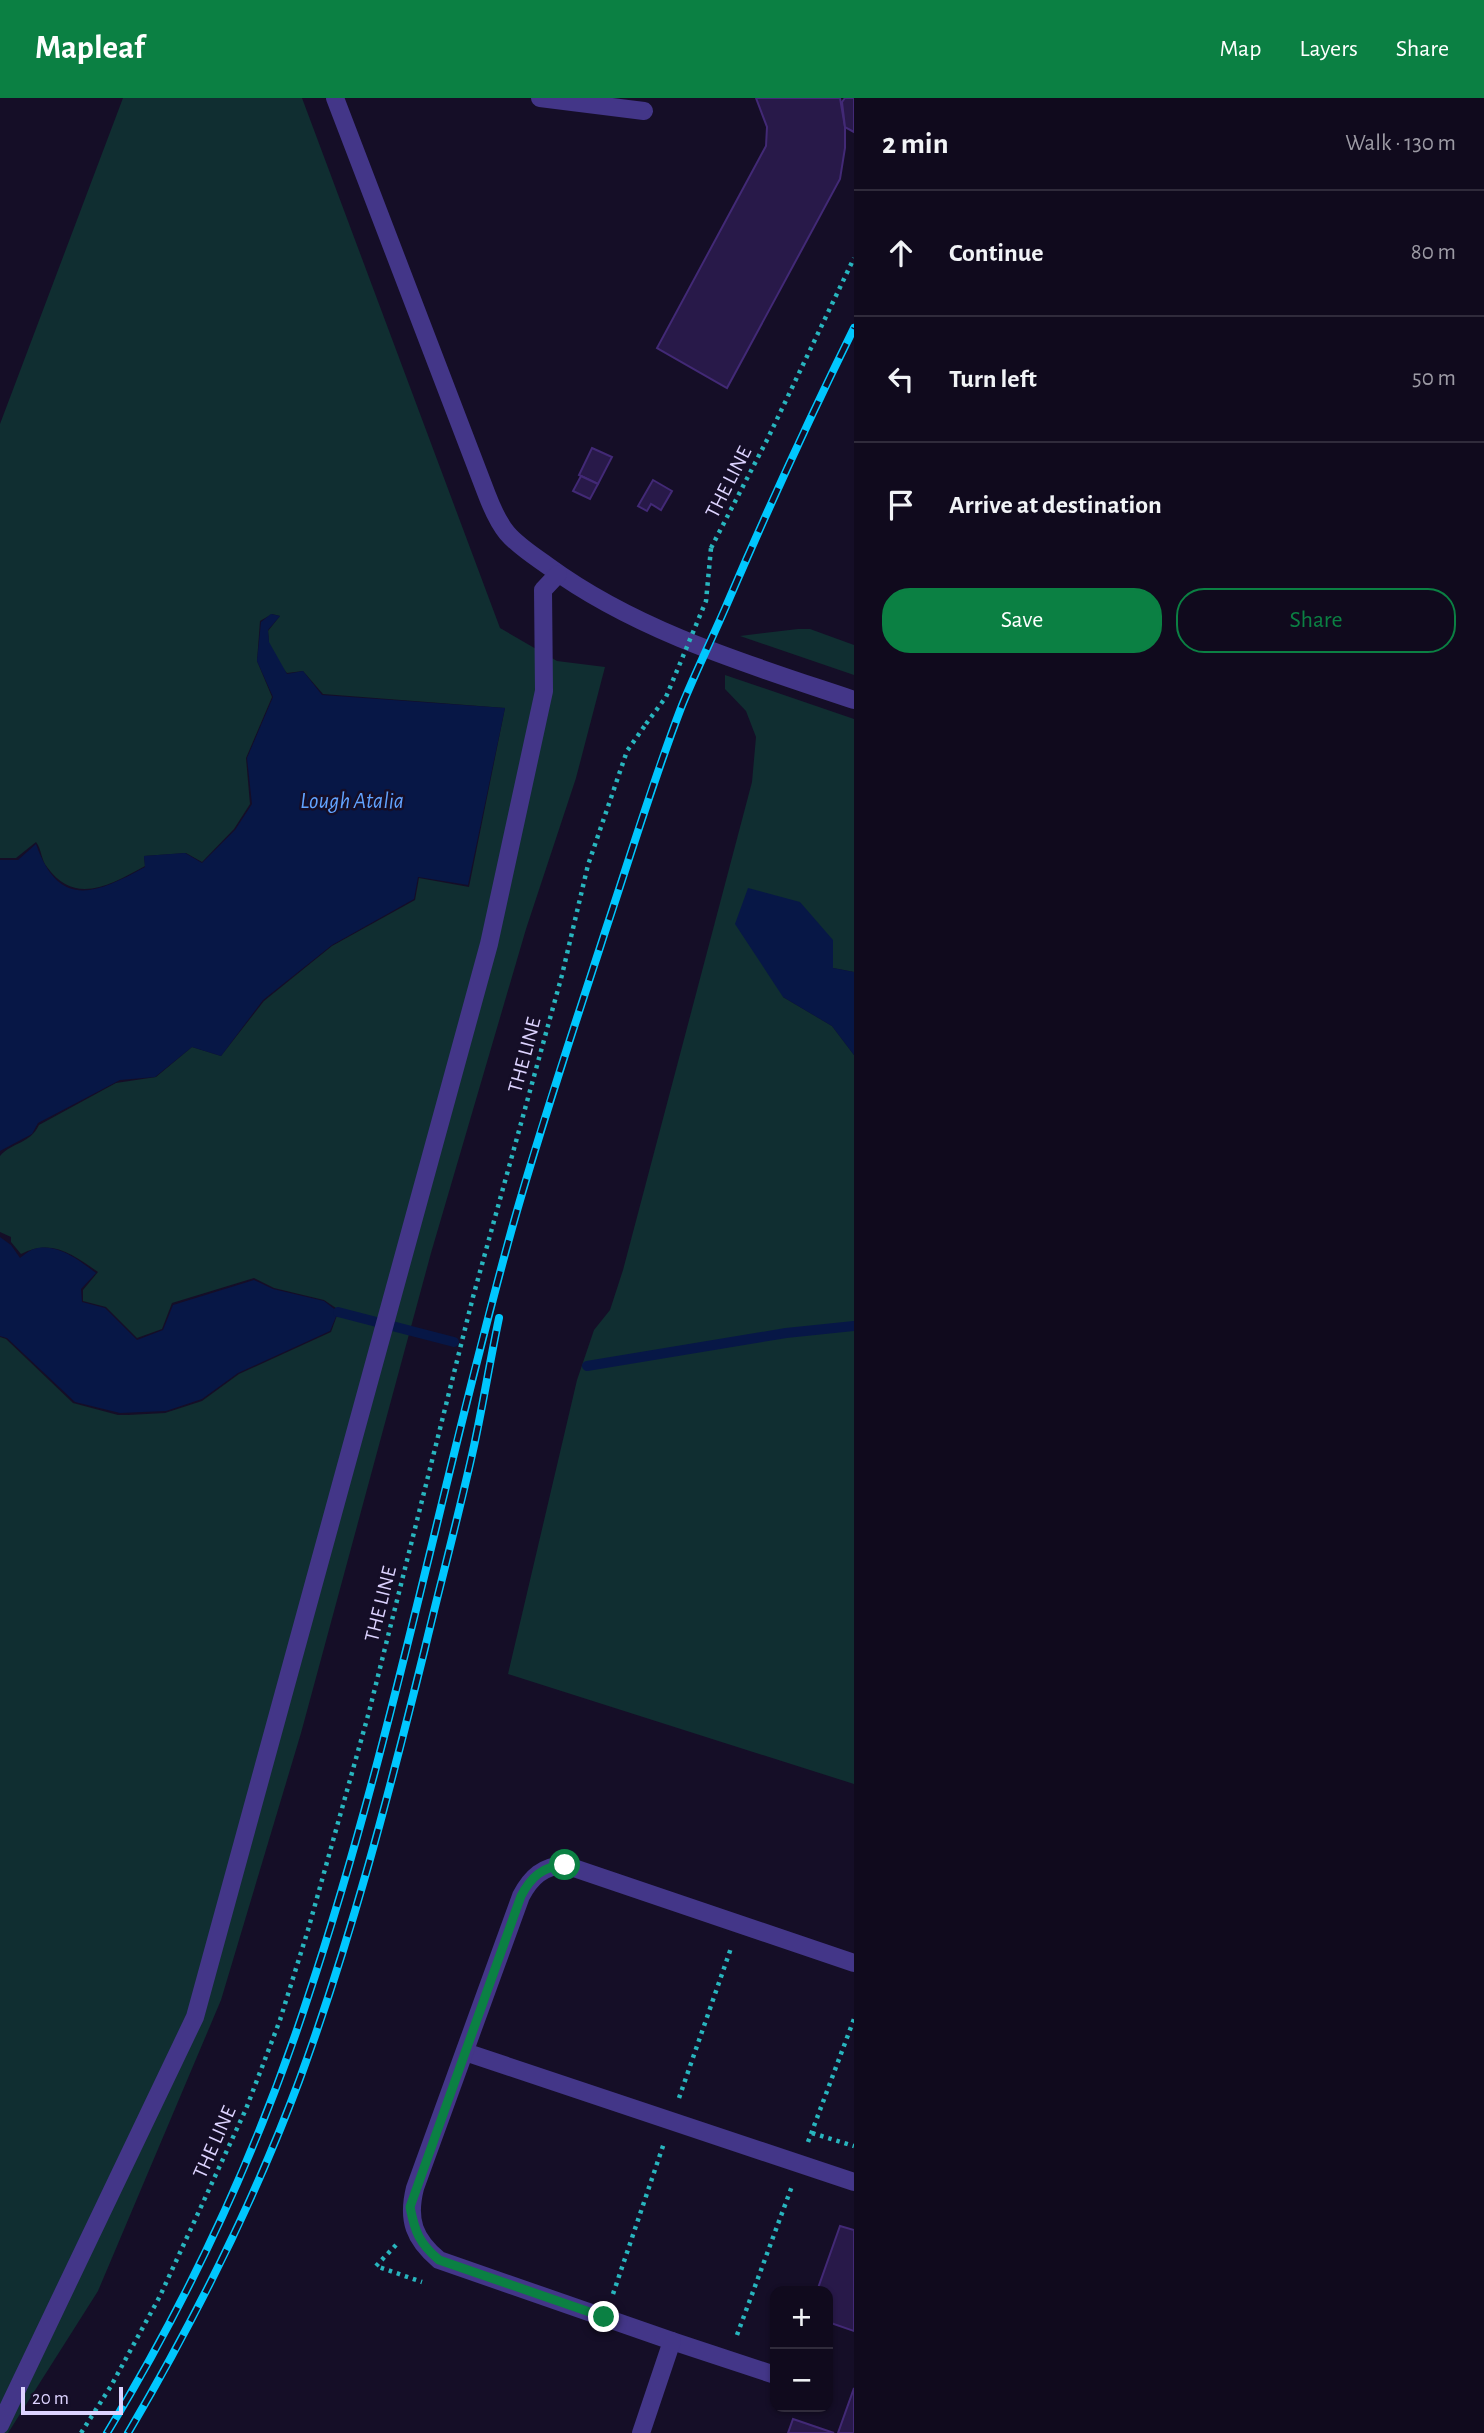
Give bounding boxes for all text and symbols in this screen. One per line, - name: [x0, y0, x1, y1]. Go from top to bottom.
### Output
- text: Mapleaf: [35, 32, 145, 65]
- text: Map: [1219, 37, 1261, 61]
- text: Layers: [1299, 37, 1358, 61]
- text: Share: [1396, 37, 1449, 61]
- text: 2 min: [882, 129, 949, 159]
- text: Walk · 130 m: [1345, 132, 1456, 155]
- icon: ahead: [882, 234, 920, 272]
- text: Continue: [949, 240, 1044, 266]
- text: 80 m: [1411, 241, 1456, 264]
- icon: left: [882, 360, 920, 398]
- text: Turn left: [949, 366, 1037, 392]
- text: 50 m: [1412, 367, 1456, 390]
- street label: THE LINE: [702, 443, 755, 521]
- icon: arrive: [882, 486, 920, 524]
- text: Arrive at destination: [949, 492, 1162, 518]
- button: Save: [882, 588, 1162, 653]
- button: Share: [1176, 588, 1456, 653]
- water label: Lough Atalia: [300, 790, 404, 813]
- street label: THE LINE: [504, 1015, 545, 1095]
- street label: THE LINE: [361, 1564, 400, 1644]
- route start: [549, 1849, 580, 1880]
- street label: THE LINE: [189, 2103, 240, 2182]
- map controls: [770, 2286, 833, 2412]
- button: +: [770, 2286, 833, 2349]
- route end: [588, 2301, 619, 2332]
- button: −: [770, 2349, 833, 2412]
- scale bar: [21, 2384, 122, 2416]
- text: 20 m: [32, 2389, 69, 2408]

